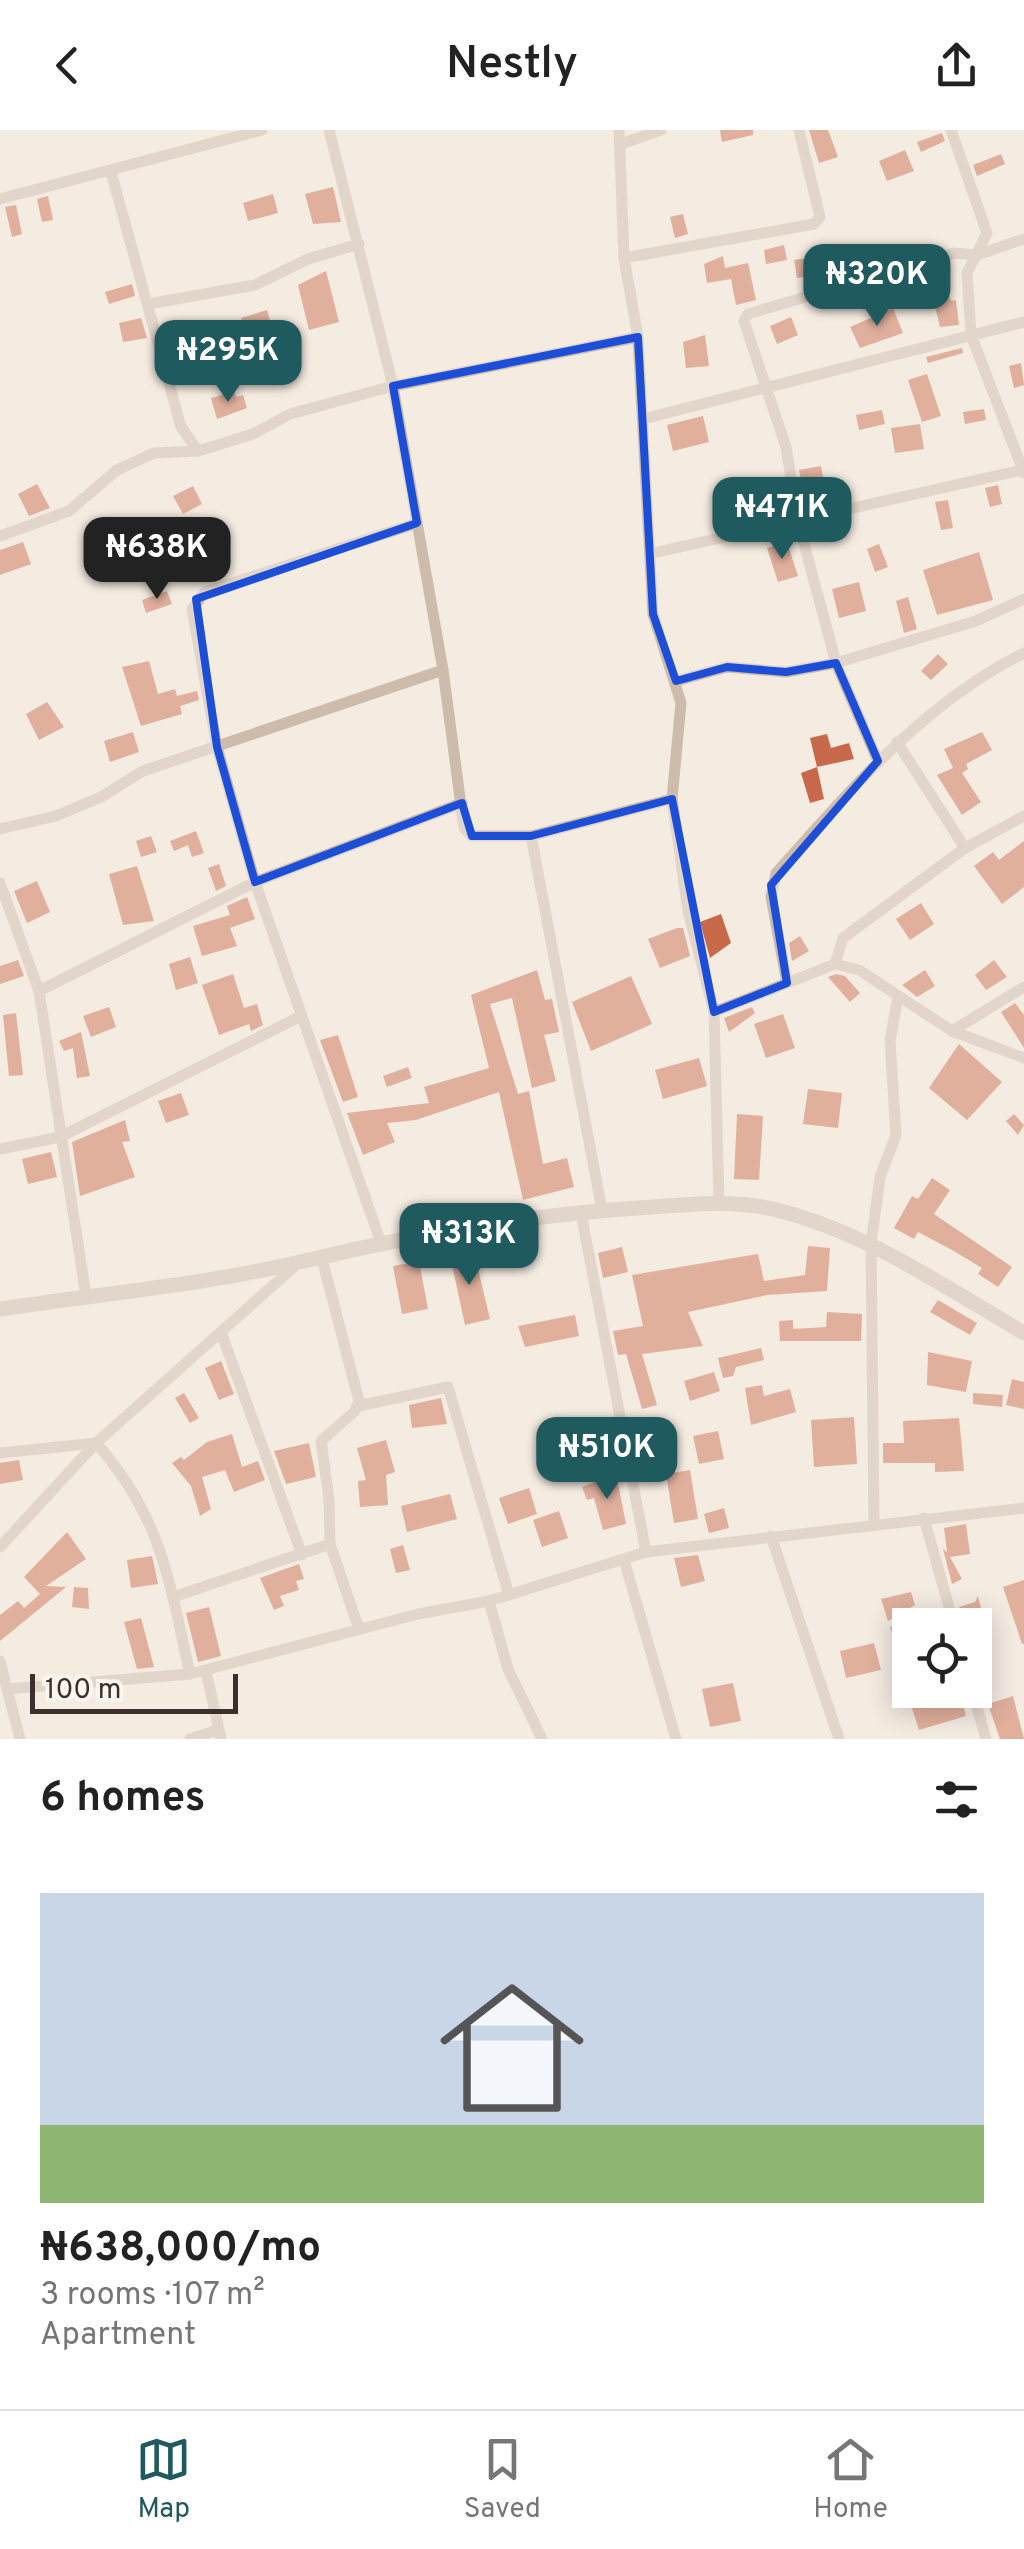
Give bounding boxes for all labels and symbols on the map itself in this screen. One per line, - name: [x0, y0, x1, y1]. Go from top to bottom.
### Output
- pin: ₦320K: [807, 244, 947, 329]
- pin: ₦295K: [158, 320, 298, 405]
- pin: ₦471K: [712, 477, 852, 562]
- pin: ₦638K: [87, 517, 227, 602]
- pin: ₦313K: [399, 1203, 539, 1288]
- pin: ₦510K: [537, 1417, 677, 1502]
- scale bar: [30, 1669, 238, 1714]

